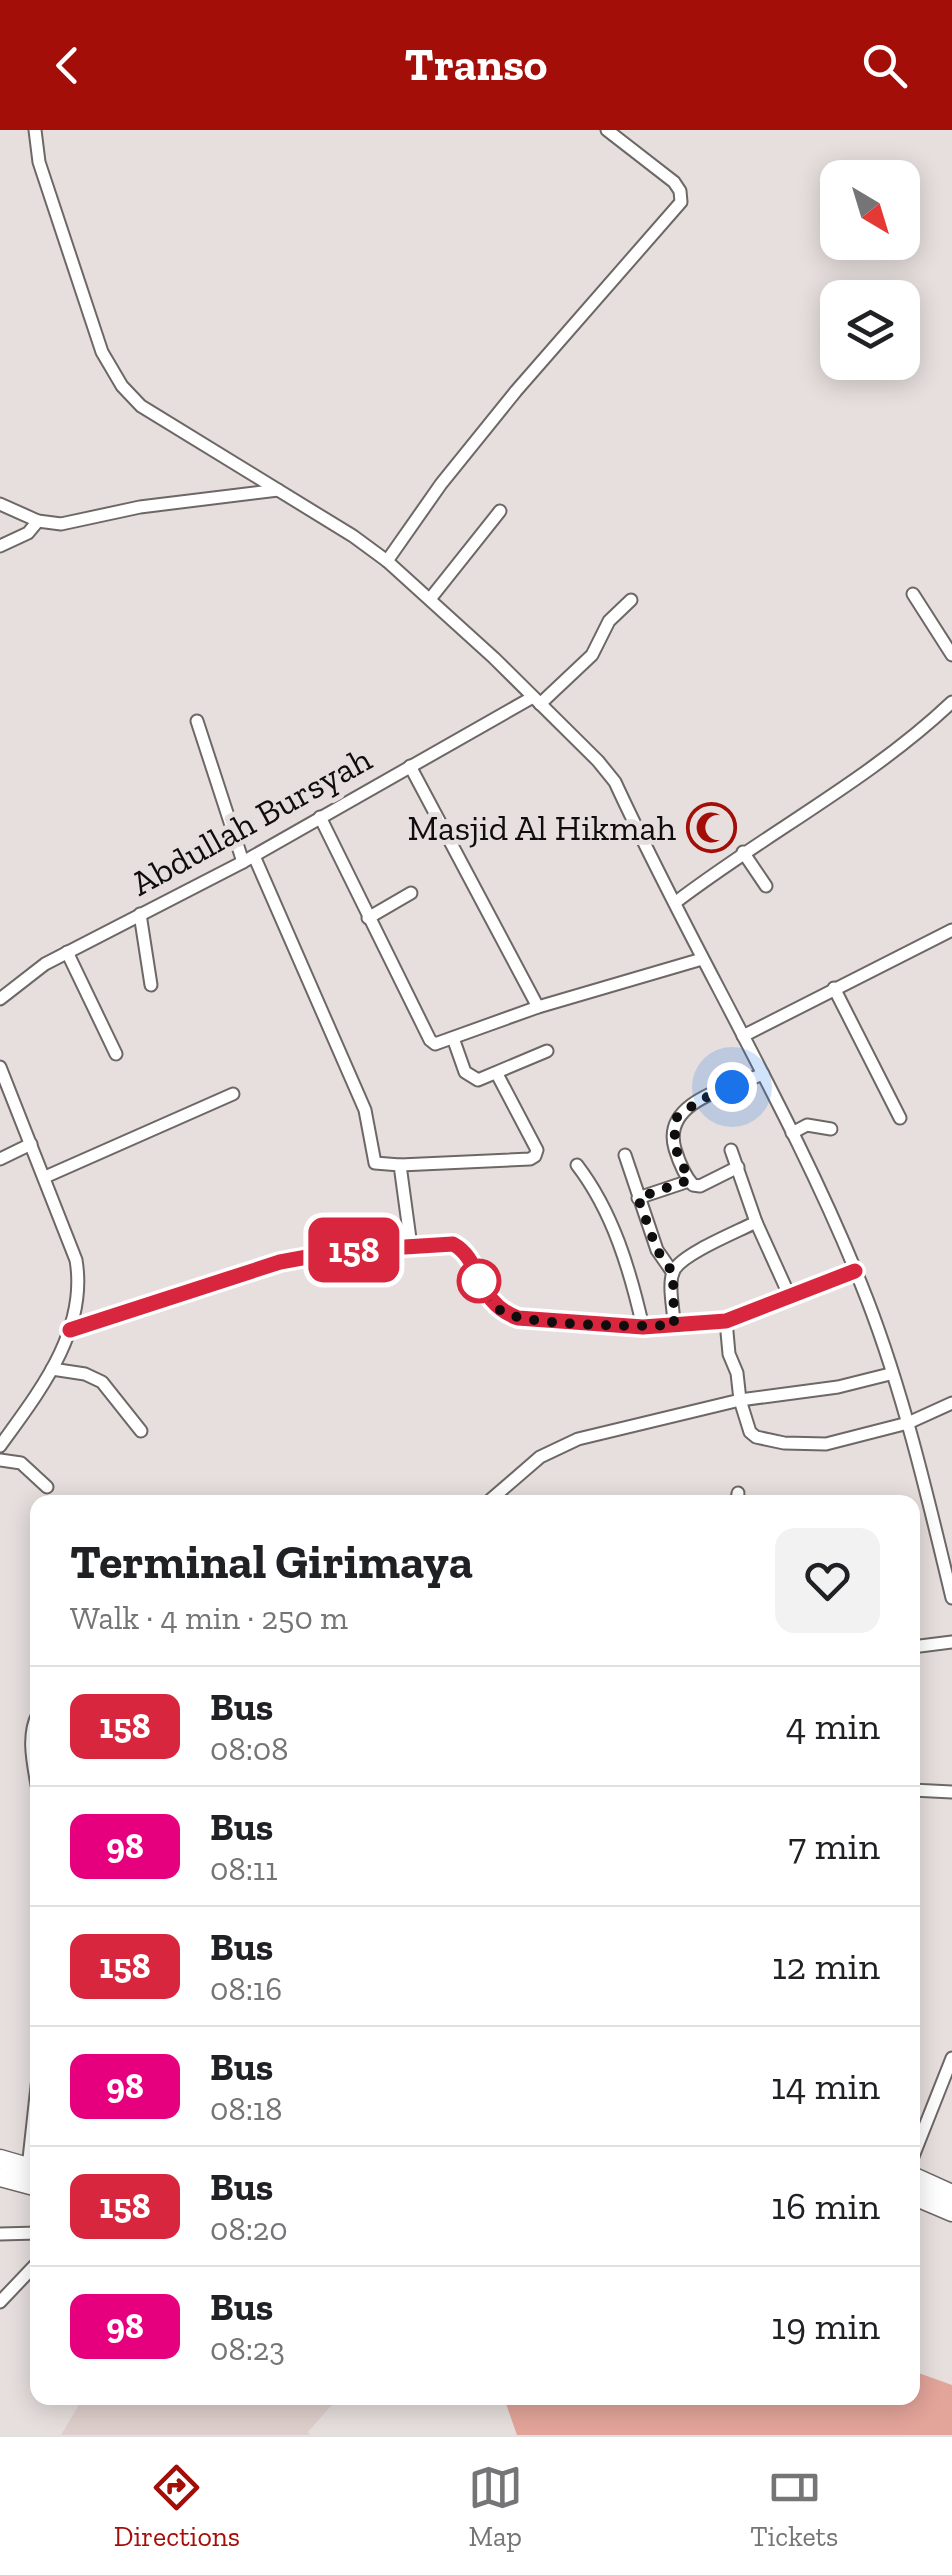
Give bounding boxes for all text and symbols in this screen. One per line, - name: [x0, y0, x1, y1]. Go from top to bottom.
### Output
- icon: back: [40, 38, 95, 93]
- text: Transo: [405, 38, 547, 92]
- icon: search: [857, 38, 912, 93]
- north arrow: [820, 160, 920, 260]
- map controls: [820, 160, 920, 380]
- button: layers: [820, 280, 920, 380]
- street label: Abdullah Bursyah: [124, 737, 379, 904]
- mosque icon: Masjid Al Hikmah: [685, 802, 737, 854]
- place label: Masjid Al Hikmah: [407, 807, 676, 849]
- your location: [707, 1062, 757, 1112]
- line badge: 158: [296, 1218, 412, 1282]
- text: 158: [328, 1229, 380, 1271]
- unlabelled marker: [458, 1260, 500, 1302]
- button: heart: [775, 1528, 880, 1633]
- text: Terminal Girimaya: [70, 1533, 473, 1590]
- text: Walk · 4 min · 250 m: [70, 1599, 348, 1637]
- text: Bus: [210, 1684, 273, 1730]
- text: 4 min: [786, 1703, 880, 1749]
- text: 158: [99, 1705, 151, 1747]
- text: 08:08: [210, 1730, 288, 1768]
- text: Bus: [210, 1804, 273, 1850]
- text: 7 min: [788, 1823, 880, 1869]
- text: 98: [106, 1825, 144, 1867]
- text: 08:11: [210, 1850, 277, 1888]
- text: Bus: [210, 1924, 273, 1970]
- text: 12 min: [772, 1943, 880, 1989]
- text: 158: [99, 1945, 151, 1987]
- text: 08:16: [210, 1970, 282, 2008]
- text: Bus: [210, 2044, 273, 2090]
- text: 14 min: [771, 2063, 880, 2109]
- text: 98: [106, 2065, 144, 2107]
- text: 08:18: [210, 2090, 282, 2128]
- text: Bus: [210, 2164, 273, 2210]
- text: 16 min: [771, 2183, 880, 2229]
- text: 158: [99, 2185, 151, 2227]
- text: 08:20: [210, 2210, 288, 2248]
- text: Bus: [210, 2284, 273, 2330]
- text: 19 min: [771, 2303, 880, 2349]
- text: 98: [106, 2305, 144, 2347]
- text: 08:23: [210, 2330, 285, 2368]
- tab: Directions: [114, 2460, 240, 2553]
- tab: Map: [468, 2460, 523, 2553]
- tab: Tickets: [750, 2460, 838, 2553]

